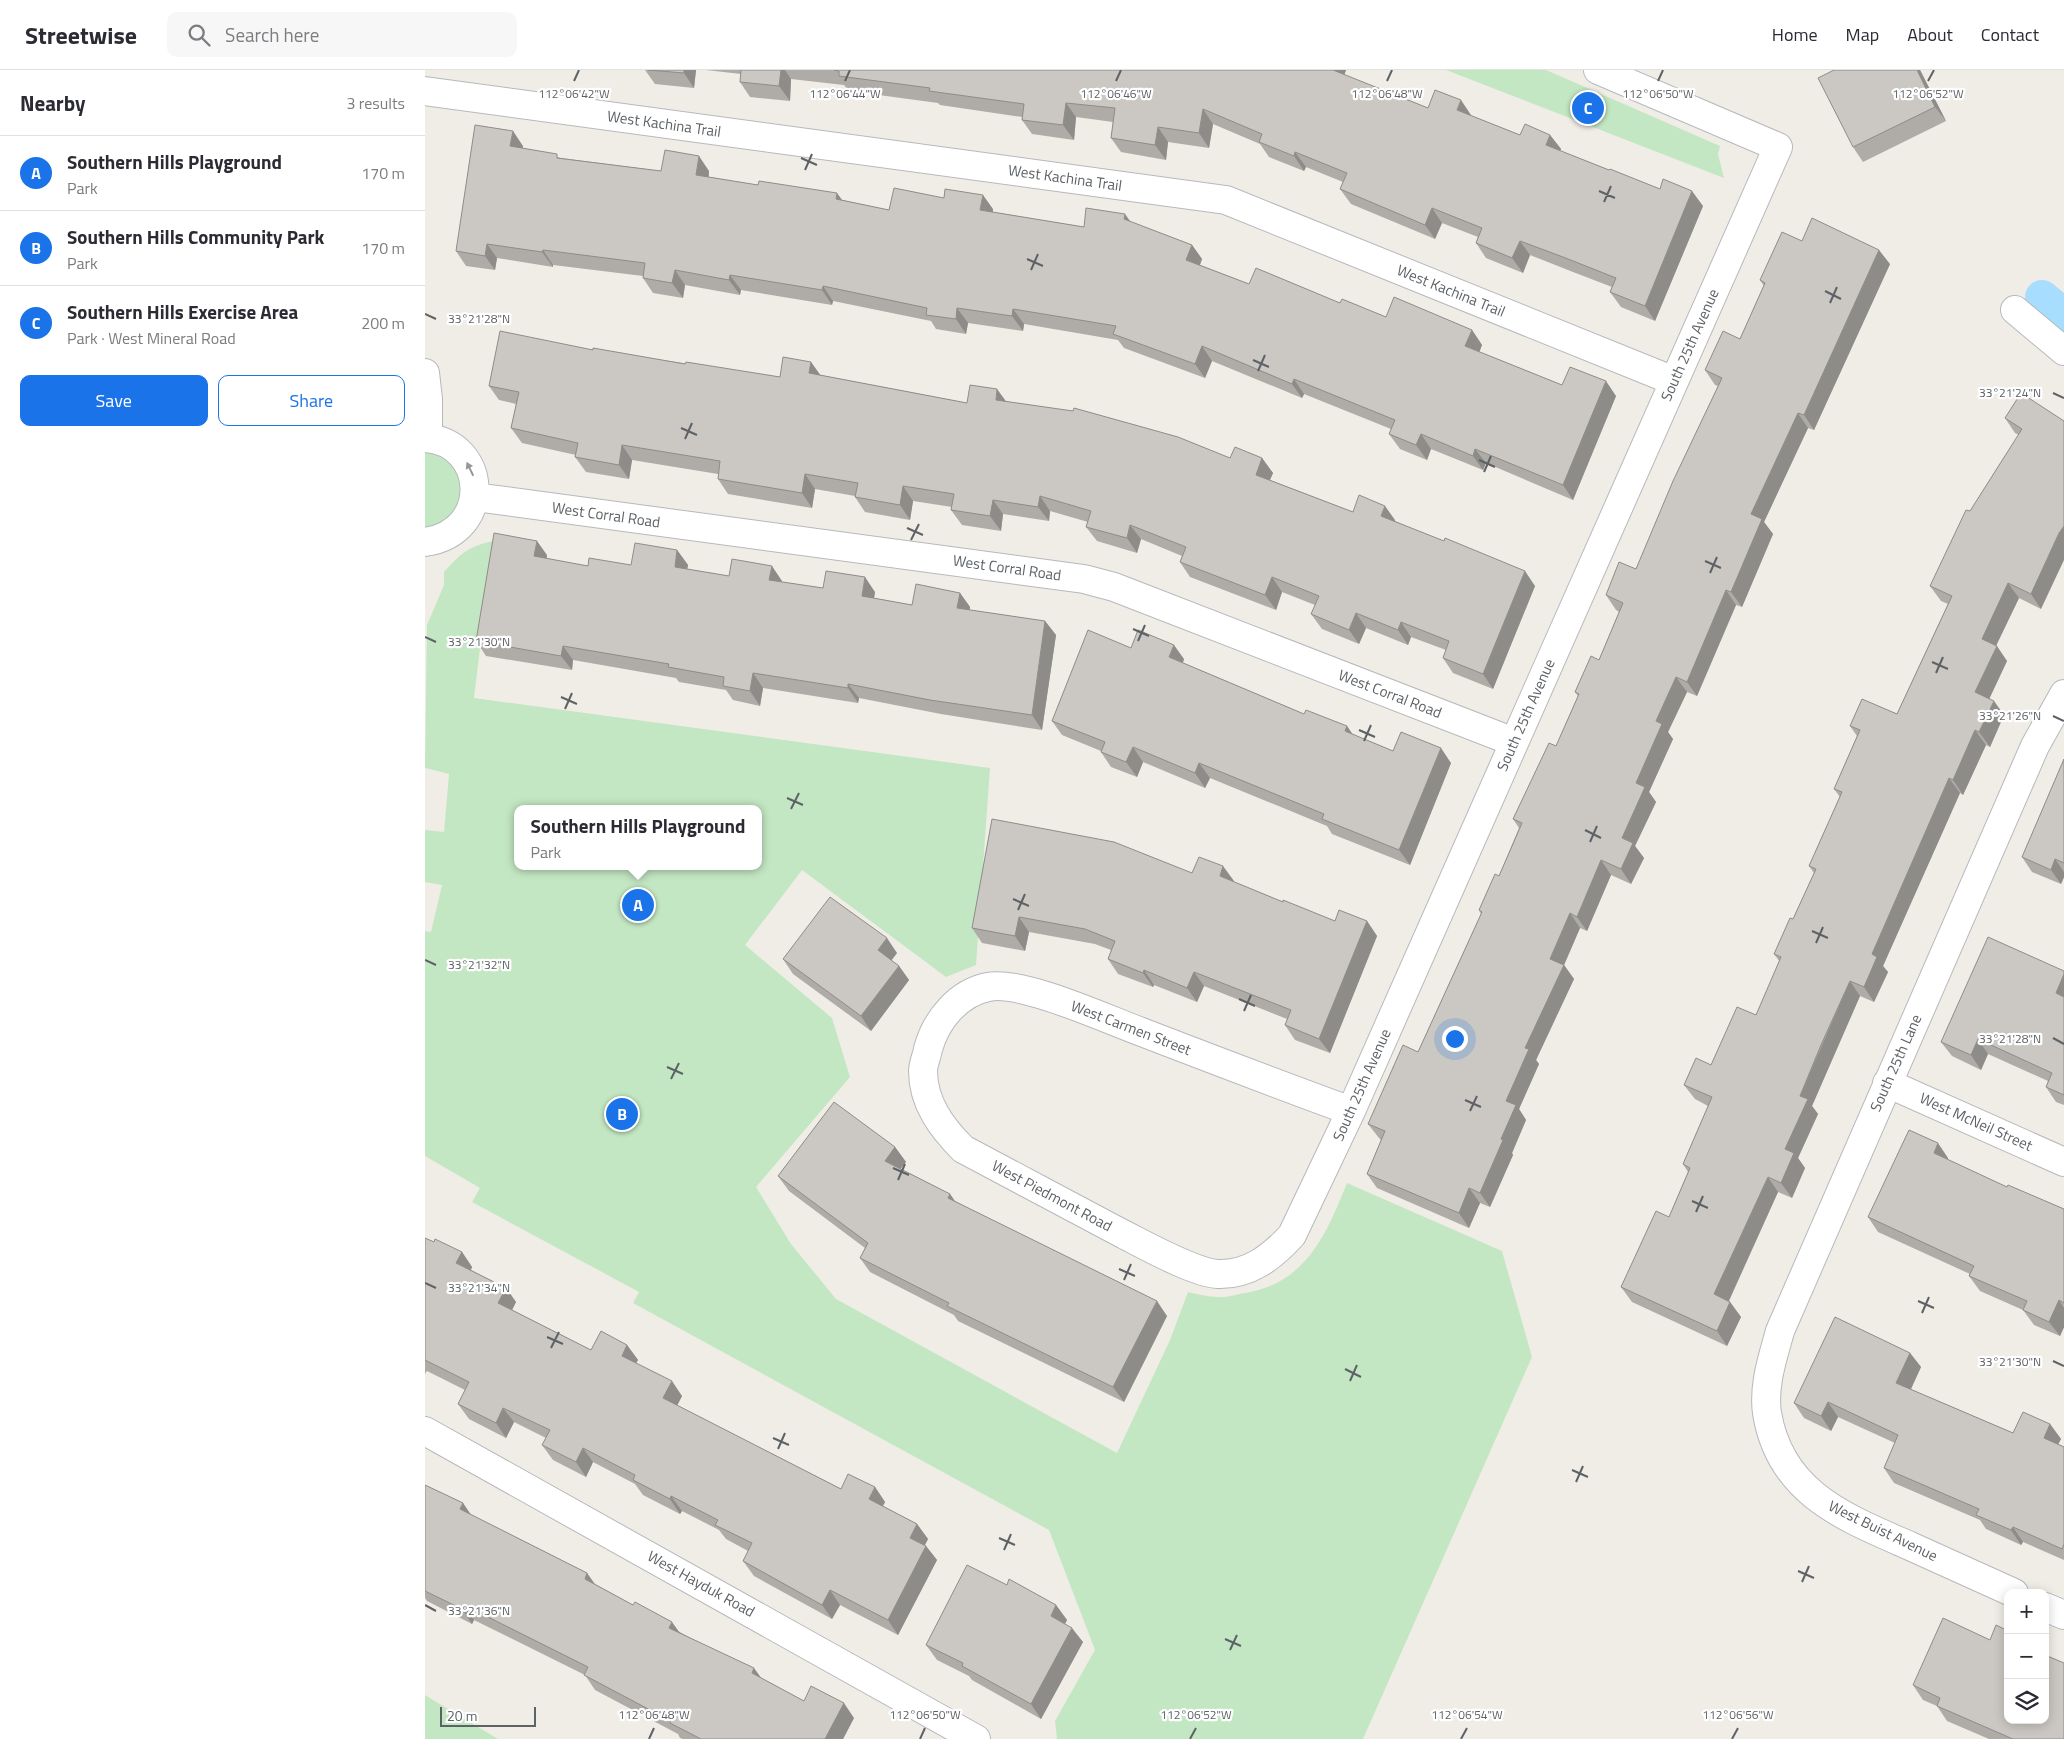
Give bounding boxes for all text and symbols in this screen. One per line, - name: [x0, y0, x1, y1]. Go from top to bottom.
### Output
- search box: [167, 12, 517, 57]
- text: Streetwise: [25, 17, 137, 53]
- text: Search here: [225, 20, 319, 49]
- icon: search: [185, 21, 213, 49]
- text: Home: [1772, 21, 1818, 48]
- text: Map: [1846, 21, 1879, 48]
- text: About: [1907, 21, 1953, 48]
- text: Contact: [1981, 21, 2039, 48]
- text: 112°06'42"W: [538, 84, 610, 103]
- text: 112°06'44"W: [809, 84, 881, 103]
- text: 112°06'46"W: [1080, 84, 1152, 103]
- text: 112°06'48"W: [1351, 84, 1423, 103]
- text: 112°06'50"W: [1622, 84, 1694, 103]
- text: 112°06'52"W: [1892, 84, 1964, 103]
- text: Nearby: [20, 87, 85, 119]
- pin: C: [1572, 89, 1604, 127]
- text: 3 results: [346, 91, 405, 115]
- street label: West Kachina Trail: [606, 104, 723, 143]
- text: Southern Hills Playground: [67, 147, 282, 176]
- street label: West Kachina Trail: [1007, 158, 1124, 197]
- text: A: [31, 161, 41, 185]
- text: 170 m: [361, 161, 405, 185]
- text: Park: [67, 176, 98, 200]
- text: Southern Hills Community Park: [67, 222, 324, 251]
- text: B: [31, 236, 41, 260]
- text: 170 m: [361, 236, 405, 260]
- text: Park: [67, 251, 98, 275]
- street label: West Kachina Trail: [1394, 258, 1509, 323]
- street label: South 25th Avenue: [1654, 285, 1725, 405]
- text: Southern Hills Exercise Area: [67, 297, 298, 326]
- text: 33°21'28"N: [448, 309, 510, 328]
- text: C: [32, 311, 40, 335]
- text: 200 m: [361, 311, 405, 335]
- text: Park · West Mineral Road: [67, 326, 236, 350]
- button: Save: [20, 375, 208, 426]
- button: Share: [218, 375, 405, 426]
- text: 33°21'24"N: [1979, 383, 2041, 402]
- one-way arrow: [465, 462, 473, 476]
- street label: West Corral Road: [550, 496, 662, 533]
- street label: West Corral Road: [951, 549, 1063, 586]
- text: 33°21'30"N: [448, 632, 510, 651]
- street label: South 25th Avenue: [1490, 655, 1561, 775]
- street label: West Corral Road: [1335, 663, 1445, 724]
- text: 33°21'26"N: [1979, 706, 2041, 725]
- popup: [514, 805, 762, 870]
- text: Southern Hills Playground: [531, 811, 746, 840]
- text: Park: [531, 840, 561, 864]
- pin: A: [622, 886, 654, 924]
- text: 33°21'32"N: [448, 955, 510, 974]
- street label: West Carmen Street: [1068, 994, 1195, 1061]
- street label: South 25th Lane: [1864, 1010, 1927, 1115]
- street label: South 25th Avenue: [1326, 1025, 1397, 1145]
- your location: [1442, 1026, 1468, 1052]
- text: 33°21'28"N: [1979, 1029, 2041, 1048]
- street label: West McNeil Street: [1916, 1086, 2037, 1157]
- pin: B: [606, 1095, 638, 1133]
- street label: West Piedmont Road: [988, 1154, 1116, 1237]
- text: 33°21'34"N: [448, 1278, 510, 1297]
- text: 33°21'30"N: [1979, 1352, 2041, 1371]
- street label: West Buist Avenue: [1825, 1494, 1942, 1567]
- street label: West Hayduk Road: [643, 1544, 759, 1623]
- map controls: [2004, 1589, 2049, 1724]
- button: +: [2004, 1589, 2049, 1634]
- text: 33°21'36"N: [448, 1601, 510, 1620]
- button: −: [2004, 1634, 2049, 1679]
- button: layers: [2004, 1679, 2049, 1724]
- scale bar: [440, 1704, 536, 1727]
- text: 20 m: [447, 1705, 477, 1726]
- text: 112°06'48"W: [618, 1705, 690, 1724]
- text: 112°06'50"W: [889, 1705, 961, 1724]
- text: 112°06'52"W: [1160, 1705, 1232, 1724]
- text: 112°06'54"W: [1431, 1705, 1503, 1724]
- text: 112°06'56"W: [1702, 1705, 1774, 1724]

